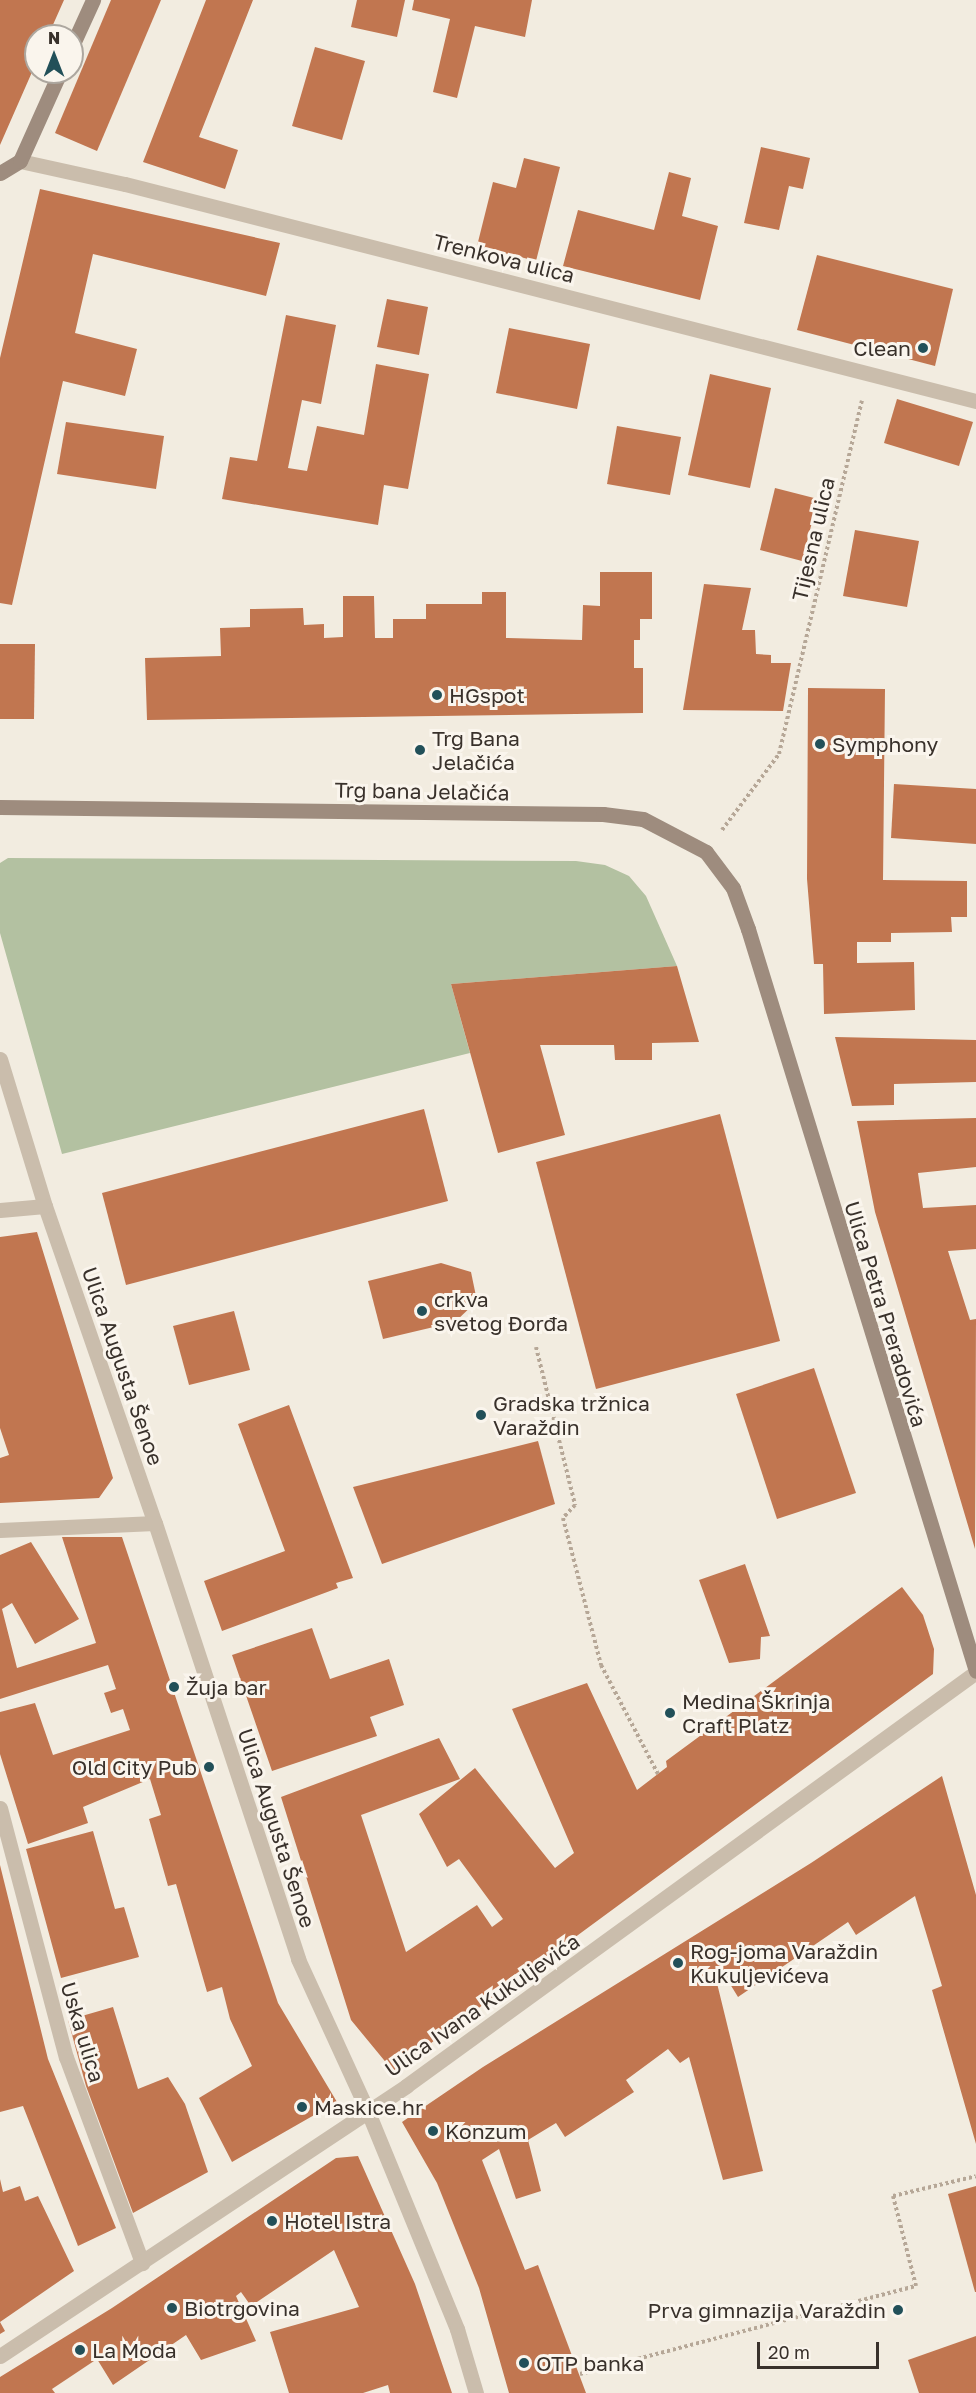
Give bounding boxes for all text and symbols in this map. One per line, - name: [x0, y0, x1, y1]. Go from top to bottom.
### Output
- north arrow: [24, 24, 84, 84]
- text: N: [48, 28, 60, 48]
- street label: Trenkova ulica: [431, 228, 577, 288]
- place label: Clean: [853, 335, 911, 361]
- marker: Clean: [916, 341, 930, 355]
- street label: Tijesna ulica: [787, 475, 839, 603]
- place label: HGspot: [449, 682, 525, 708]
- marker: HGspot: [430, 688, 444, 702]
- place label: Trg Bana Jelačića: [432, 725, 520, 775]
- place label: Symphony: [832, 731, 938, 757]
- marker: Symphony: [813, 737, 827, 751]
- marker: Trg Bana Jelačića: [413, 743, 427, 757]
- street label: Trg bana Jelačića: [334, 777, 510, 805]
- street label: Ulica Petra Preradovića: [840, 1198, 932, 1430]
- street label: Ulica Augusta Šenoe: [77, 1263, 169, 1469]
- place label: crkva svetog Đorđa: [434, 1286, 568, 1336]
- marker: crkva svetog Đorđa: [415, 1304, 429, 1318]
- place label: Gradska tržnica Varaždin: [493, 1390, 650, 1440]
- marker: Gradska tržnica Varaždin: [474, 1408, 488, 1422]
- place label: Žuja bar: [186, 1674, 267, 1700]
- marker: Žuja bar: [167, 1680, 181, 1694]
- place label: Medina Škrinja Craft Platz: [682, 1688, 830, 1738]
- marker: Medina Škrinja Craft Platz: [663, 1706, 677, 1720]
- street label: Ulica Augusta Šenoe: [233, 1725, 321, 1931]
- place label: Old City Pub: [72, 1754, 197, 1780]
- marker: Old City Pub: [202, 1760, 216, 1774]
- street label: Ulica Ivana Kukuljevića: [380, 1928, 584, 2082]
- place label: Rog-joma Varaždin Kukuljevićeva: [690, 1938, 878, 1988]
- marker: Rog-joma Varaždin Kukuljevićeva: [671, 1956, 685, 1970]
- street label: Uska ulica: [56, 1979, 110, 2085]
- place label: Maskice.hr: [314, 2094, 423, 2120]
- marker: Maskice.hr: [295, 2100, 309, 2114]
- place label: Konzum: [445, 2118, 527, 2144]
- marker: Konzum: [426, 2124, 440, 2138]
- place label: Hotel Istra: [284, 2208, 391, 2234]
- marker: Hotel Istra: [265, 2214, 279, 2228]
- place label: Biotrgovina: [184, 2295, 300, 2321]
- place label: Prva gimnazija Varaždin: [648, 2297, 886, 2323]
- marker: Biotrgovina: [165, 2301, 179, 2315]
- marker: Prva gimnazija Varaždin: [891, 2303, 905, 2317]
- scale bar: [760, 2330, 882, 2368]
- place label: La Moda: [92, 2337, 177, 2363]
- text: 20 m: [768, 2341, 810, 2363]
- marker: La Moda: [73, 2343, 87, 2357]
- place label: OTP banka: [536, 2350, 644, 2376]
- marker: OTP banka: [517, 2356, 531, 2370]

